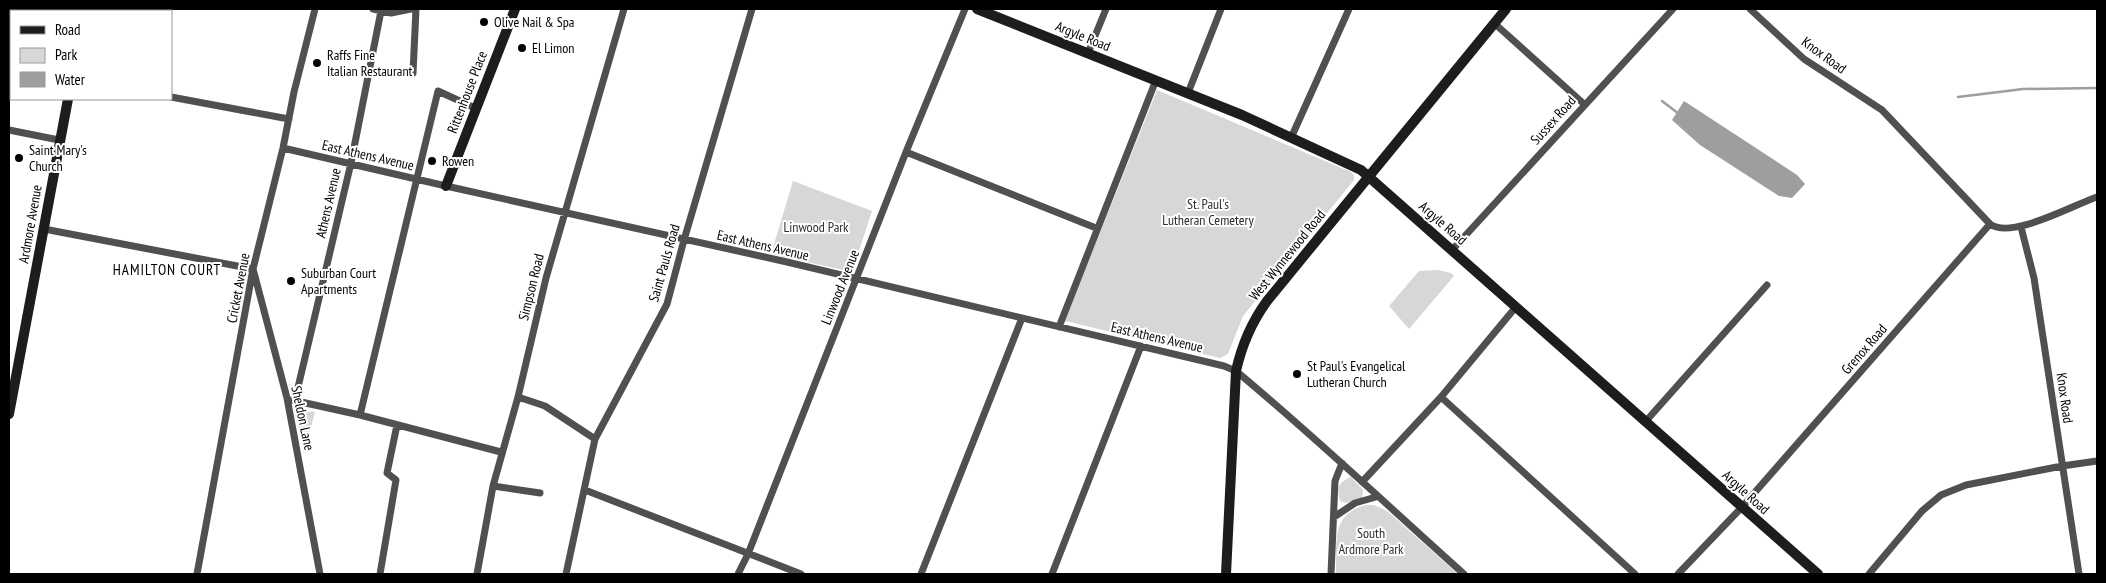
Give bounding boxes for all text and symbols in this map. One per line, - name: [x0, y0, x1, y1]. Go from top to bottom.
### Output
- legend: [10, 10, 172, 100]
- place label: Olive Nail & Spa: [494, 13, 574, 31]
- marker: Olive Nail & Spa: [478, 16, 490, 28]
- street label: Argyle Road: [1053, 17, 1113, 55]
- text: Road: [55, 20, 81, 39]
- street label: Knox Road: [1798, 33, 1850, 77]
- place label: El Limon: [532, 39, 574, 57]
- marker: El Limon: [516, 42, 528, 54]
- text: Park: [55, 45, 77, 64]
- place label: Raffs Fine Italian Restaurant: [327, 46, 413, 80]
- street label: Rittenhouse Place: [443, 48, 491, 136]
- marker: Raffs Fine Italian Restaurant: [311, 57, 323, 69]
- text: Water: [55, 70, 86, 89]
- street label: Sussex Road: [1526, 92, 1580, 148]
- street label: East Athens Avenue: [320, 136, 416, 174]
- place label: Saint Mary's Church: [29, 141, 87, 175]
- marker: Saint Mary's Church: [13, 152, 25, 164]
- place label: Rowen: [442, 152, 474, 170]
- marker: Rowen: [426, 155, 438, 167]
- street label: Athens Avenue: [311, 166, 345, 240]
- street label: Ardmore Avenue: [14, 183, 46, 265]
- park label: St. Paul's Lutheran Cemetery: [1162, 195, 1254, 229]
- street label: Argyle Road: [1415, 197, 1471, 249]
- street label: West Wynnewood Road: [1245, 206, 1329, 304]
- park label: Linwood Park: [783, 218, 849, 236]
- street label: Saint Pauls Road: [644, 222, 684, 304]
- street label: East Athens Avenue: [715, 226, 811, 264]
- street label: Linwood Avenue: [817, 247, 863, 327]
- street label: Cricket Avenue: [222, 251, 254, 325]
- street label: Simpson Road: [514, 252, 548, 322]
- district label: HAMILTON COURT: [113, 260, 221, 279]
- place label: Suburban Court Apartments: [301, 264, 376, 298]
- marker: Suburban Court Apartments: [285, 275, 297, 287]
- street label: East Athens Avenue: [1109, 318, 1205, 356]
- street label: Grenox Road: [1837, 320, 1891, 378]
- place label: St Paul's Evangelical Lutheran Church: [1307, 357, 1406, 391]
- marker: St Paul's Evangelical Lutheran Church: [1291, 368, 1303, 380]
- street label: Knox Road: [2053, 372, 2077, 424]
- street label: Sheldon Lane: [287, 384, 319, 452]
- street label: Argyle Road: [1719, 466, 1773, 518]
- park label: South Ardmore Park: [1338, 524, 1404, 558]

